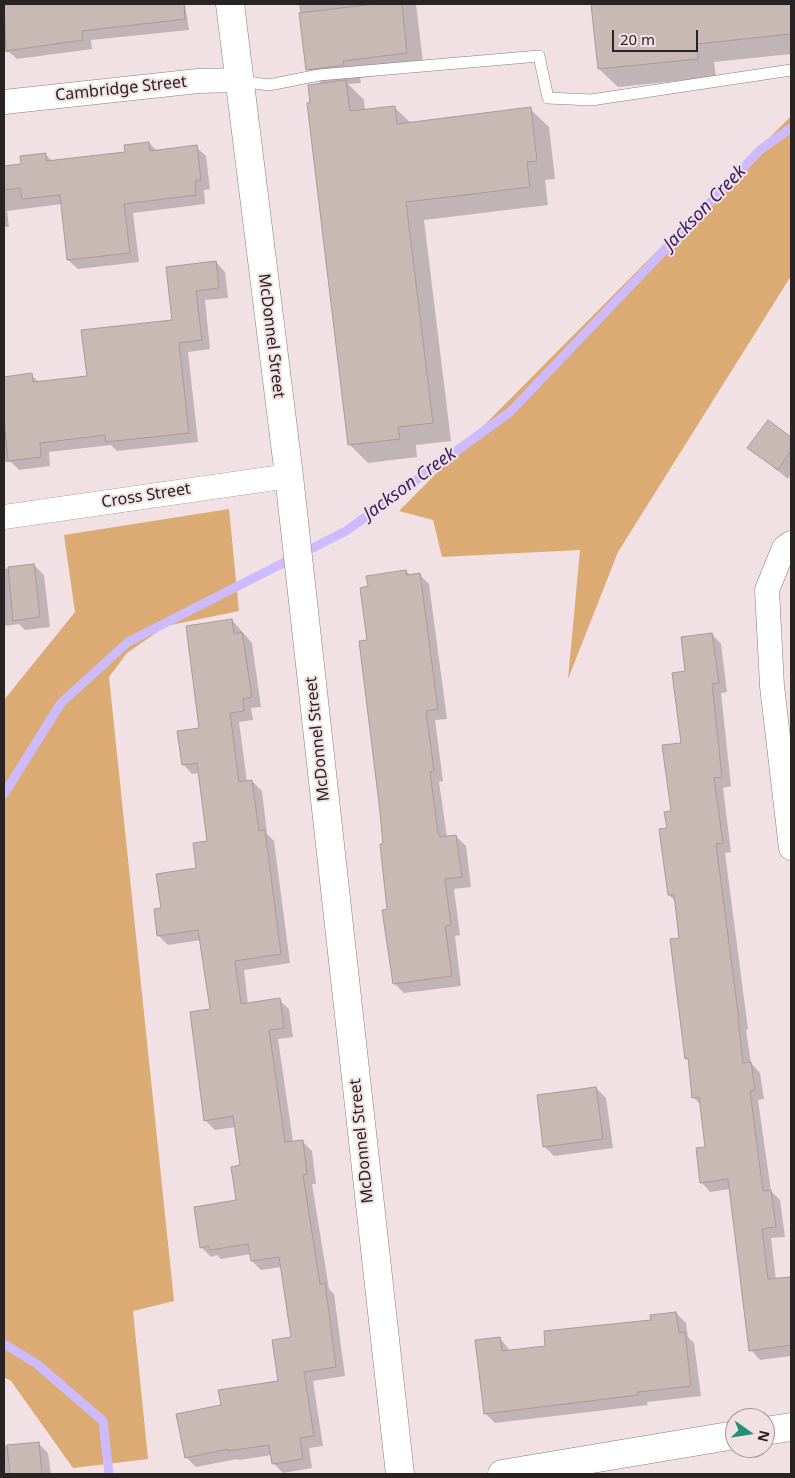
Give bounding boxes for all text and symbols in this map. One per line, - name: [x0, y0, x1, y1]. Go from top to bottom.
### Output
- scale bar: [615, 20, 701, 52]
- text: 20 m: [620, 29, 655, 49]
- street label: Cambridge Street: [54, 73, 188, 105]
- water label: Jackson Creek: [659, 161, 751, 255]
- street label: McDonnel Street: [254, 273, 288, 399]
- water label: Jackson Creek: [359, 443, 461, 525]
- street label: Cross Street: [100, 479, 192, 513]
- street label: McDonnel Street: [302, 676, 334, 802]
- street label: McDonnel Street: [346, 1078, 378, 1204]
- north arrow: [725, 1408, 775, 1458]
- text: N: [754, 1429, 775, 1444]

